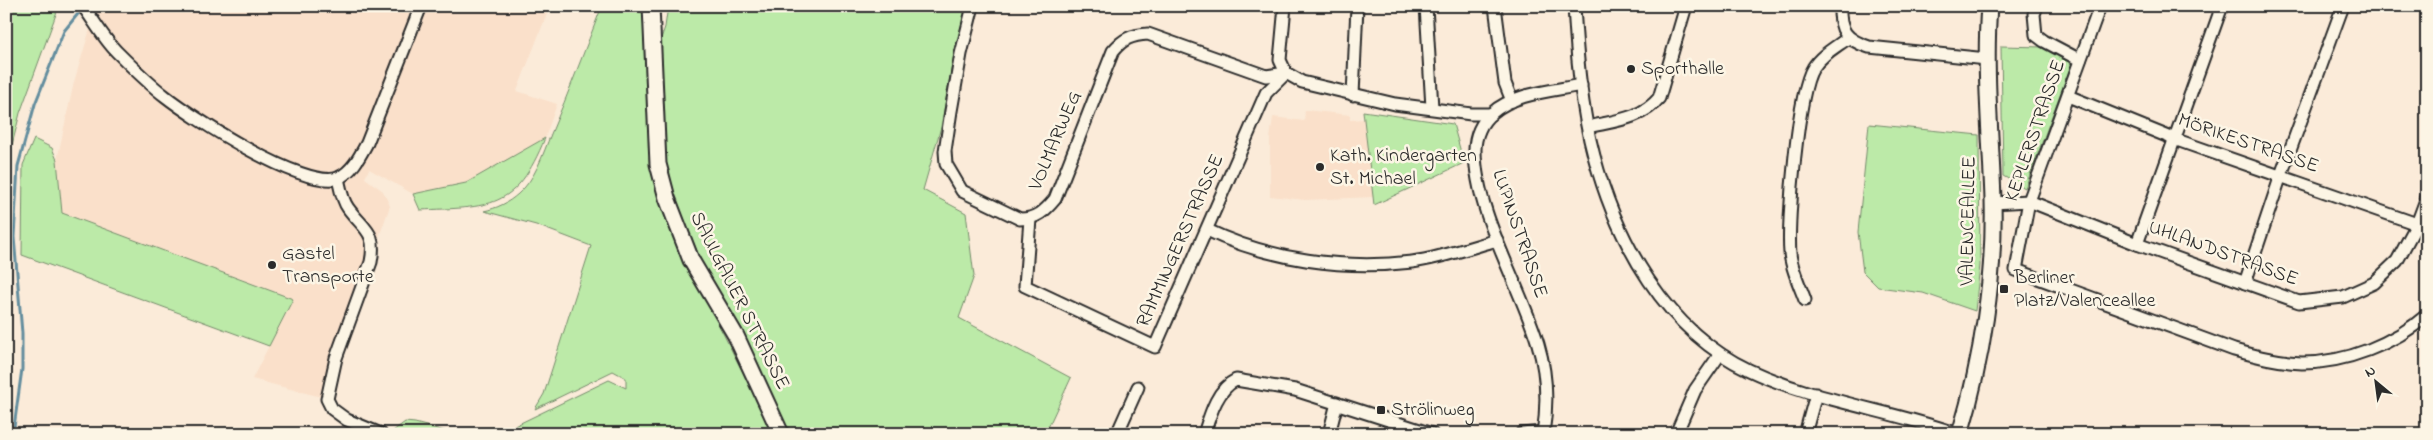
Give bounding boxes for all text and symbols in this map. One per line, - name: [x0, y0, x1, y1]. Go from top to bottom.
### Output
- place label: Sporthalle: [1641, 55, 1724, 84]
- street label: KEPLERSTRASSE: [1998, 56, 2074, 206]
- marker: Sporthalle: [1625, 63, 1637, 75]
- street label: VOLMARWEG: [1022, 87, 1090, 196]
- street label: MÖRIKESTRASSE: [2174, 106, 2322, 182]
- place label: Kath. Kindergarten St. Michael: [1330, 142, 1477, 194]
- street label: RAMMINGERSTRASSE: [1130, 150, 1232, 332]
- street label: VALENCEALLEE: [1953, 156, 1985, 287]
- marker: Kath. Kindergarten St. Michael: [1314, 161, 1326, 173]
- street label: LUPINSTRASSE: [1483, 166, 1555, 302]
- street label: SAULGAUER STRASSE: [682, 207, 796, 395]
- street label: UHLANDSTRASSE: [2144, 213, 2302, 295]
- place label: Gastel Transporte: [282, 240, 374, 292]
- marker: Gastel Transporte: [266, 259, 278, 271]
- place label: Berliner Platz/Valenceallee: [2013, 264, 2156, 316]
- marker: Berliner Platz/Valenceallee: [1998, 283, 2010, 295]
- north arrow: [2350, 358, 2400, 408]
- text: N: [2361, 360, 2380, 383]
- place label: Strölinweg: [1391, 396, 1474, 426]
- marker: Strölinweg: [1375, 404, 1387, 416]

